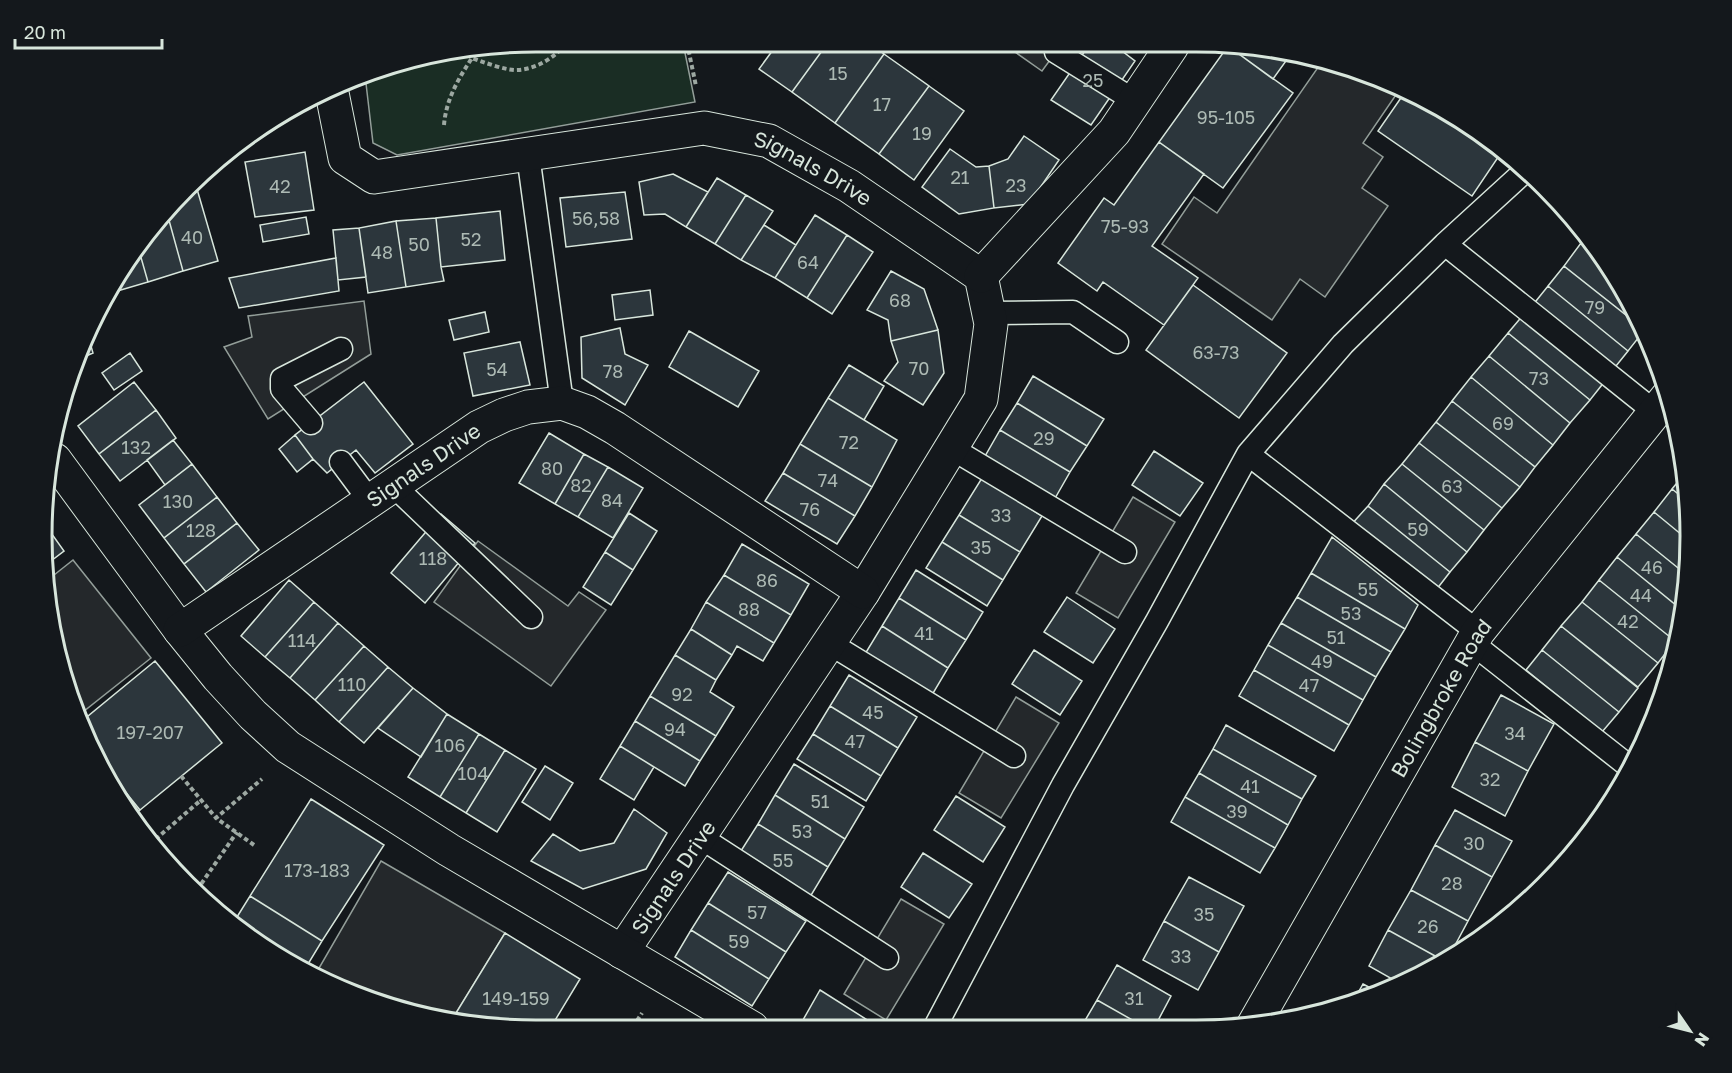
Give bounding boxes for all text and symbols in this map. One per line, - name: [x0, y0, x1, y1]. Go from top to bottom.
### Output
- scale bar: [15, 12, 162, 50]
- text: 20 m: [24, 21, 66, 43]
- house number: 15: [828, 62, 848, 84]
- house number: 25: [1083, 69, 1103, 91]
- house number: 17: [873, 93, 891, 115]
- house number: 95-105: [1197, 106, 1255, 128]
- house number: 19: [912, 122, 932, 144]
- street label: Signals Drive: [752, 125, 877, 211]
- house number: 21: [950, 166, 970, 188]
- house number: 23: [1006, 174, 1026, 196]
- house number: 42: [269, 175, 291, 197]
- house number: 56,58: [572, 207, 620, 229]
- house number: 75-93: [1101, 215, 1149, 237]
- house number: 40: [181, 226, 203, 248]
- house number: 52: [461, 228, 481, 250]
- house number: 50: [408, 233, 430, 255]
- house number: 48: [371, 241, 393, 263]
- house number: 64: [797, 251, 819, 273]
- house number: 68: [889, 289, 911, 311]
- house number: 79: [1585, 296, 1605, 318]
- house number: 63-73: [1192, 341, 1240, 363]
- house number: 70: [909, 357, 929, 379]
- house number: 54: [486, 358, 508, 380]
- house number: 78: [603, 360, 623, 382]
- house number: 73: [1529, 367, 1549, 389]
- house number: 69: [1492, 412, 1514, 434]
- street label: Signals Drive: [361, 417, 485, 513]
- house number: 29: [1033, 427, 1055, 449]
- house number: 72: [839, 431, 859, 453]
- house number: 132: [121, 436, 151, 458]
- house number: 80: [541, 457, 563, 479]
- house number: 74: [818, 469, 838, 491]
- house number: 82: [570, 474, 592, 496]
- house number: 63: [1441, 475, 1463, 497]
- house number: 84: [601, 489, 623, 511]
- house number: 130: [163, 490, 193, 512]
- house number: 76: [800, 498, 820, 520]
- house number: 33: [990, 504, 1012, 526]
- house number: 59: [1407, 518, 1429, 540]
- house number: 128: [186, 519, 216, 541]
- house number: 35: [971, 536, 991, 558]
- house number: 118: [419, 547, 447, 569]
- house number: 46: [1641, 556, 1663, 578]
- house number: 86: [756, 569, 778, 591]
- house number: 55: [1358, 578, 1378, 600]
- house number: 44: [1630, 584, 1652, 606]
- house number: 88: [738, 598, 760, 620]
- house number: 53: [1341, 602, 1361, 624]
- house number: 42: [1617, 610, 1639, 632]
- street label: Bolingbroke Road: [1385, 613, 1497, 782]
- house number: 41: [914, 622, 934, 644]
- house number: 51: [1326, 626, 1346, 648]
- house number: 114: [288, 629, 316, 651]
- house number: 49: [1311, 650, 1333, 672]
- house number: 110: [338, 673, 366, 695]
- house number: 47: [1299, 674, 1319, 696]
- house number: 92: [671, 683, 693, 705]
- house number: 45: [862, 701, 884, 723]
- house number: 94: [664, 718, 686, 740]
- house number: 197-207: [116, 721, 184, 743]
- house number: 34: [1504, 722, 1526, 744]
- house number: 47: [845, 730, 865, 752]
- house number: 106: [435, 734, 465, 756]
- house number: 104: [458, 762, 488, 784]
- house number: 32: [1480, 768, 1500, 790]
- house number: 41: [1240, 775, 1260, 797]
- house number: 51: [810, 790, 830, 812]
- house number: 39: [1226, 800, 1248, 822]
- street label: Signals Drive: [625, 815, 721, 939]
- house number: 53: [792, 820, 812, 842]
- house number: 30: [1463, 832, 1485, 854]
- house number: 55: [773, 849, 793, 871]
- house number: 173-183: [284, 859, 350, 881]
- house number: 28: [1441, 872, 1463, 894]
- house number: 57: [747, 901, 767, 923]
- house number: 35: [1194, 903, 1214, 925]
- house number: 26: [1417, 915, 1439, 937]
- house number: 59: [728, 930, 750, 952]
- house number: 33: [1170, 945, 1192, 967]
- house number: 149-159: [482, 987, 550, 1009]
- house number: 31: [1124, 987, 1144, 1009]
- north arrow: [1660, 1001, 1720, 1061]
- text: N: [1691, 1029, 1714, 1050]

